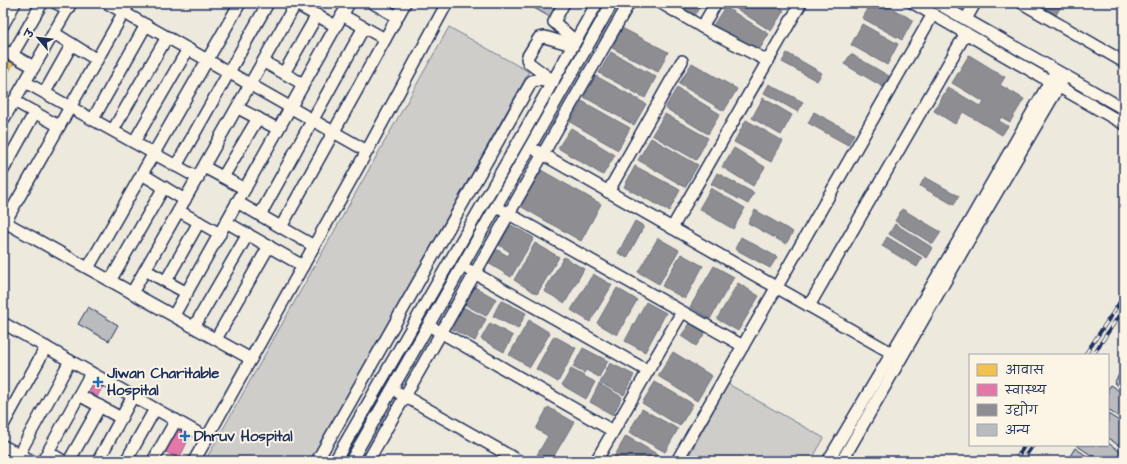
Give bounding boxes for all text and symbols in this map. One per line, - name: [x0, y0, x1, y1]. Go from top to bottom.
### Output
- north arrow: [18, 18, 58, 58]
- text: उ: [21, 25, 39, 41]
- legend: [969, 354, 1109, 446]
- text: आवास: [1005, 362, 1045, 379]
- place label: Jiwan Charitable Hospital: [106, 363, 219, 401]
- marker: Jiwan Charitable Hospital: [92, 376, 104, 388]
- text: स्वास्थ्य: [1004, 382, 1048, 399]
- text: उद्योग: [1004, 401, 1039, 419]
- text: अन्य: [1005, 422, 1031, 439]
- place label: Dhruv Hospital: [194, 426, 293, 447]
- marker: Dhruv Hospital: [179, 430, 191, 442]

